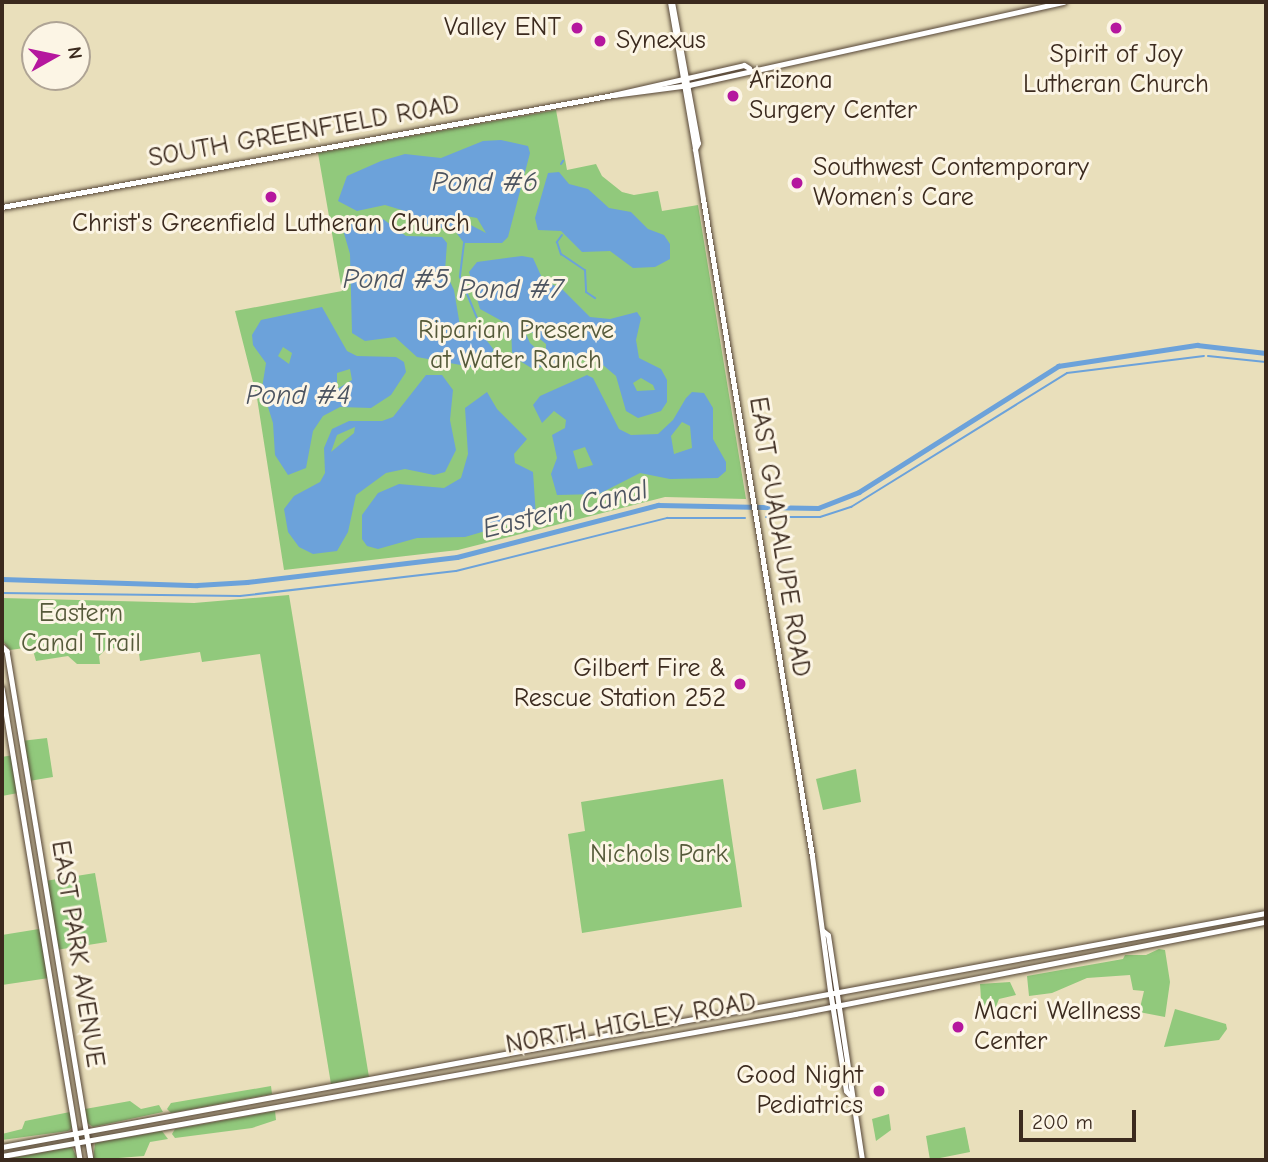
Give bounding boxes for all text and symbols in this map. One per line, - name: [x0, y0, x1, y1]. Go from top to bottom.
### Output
- place label: Valley ENT: [444, 12, 561, 44]
- marker: Valley ENT: [567, 18, 587, 38]
- marker: Spirit of Joy Lutheran Church: [1108, 20, 1124, 36]
- north arrow: [21, 21, 91, 91]
- place label: Synexus: [616, 25, 706, 57]
- marker: Synexus: [590, 31, 610, 51]
- place label: Spirit of Joy Lutheran Church: [1023, 39, 1209, 100]
- text: N: [63, 45, 87, 61]
- place label: Arizona Surgery Center: [749, 65, 917, 126]
- marker: Arizona Surgery Center: [723, 86, 743, 106]
- street label: SOUTH GREENFIELD ROAD: [146, 89, 462, 175]
- place label: Southwest Contemporary Women’s Care: [813, 152, 1089, 214]
- water label: Pond #6: [432, 165, 538, 199]
- marker: Southwest Contemporary Women’s Care: [787, 173, 807, 193]
- marker: Christ's Greenfield Lutheran Church: [263, 189, 279, 205]
- place label: Christ's Greenfield Lutheran Church: [72, 208, 470, 240]
- water label: Pond #5: [343, 262, 449, 296]
- water label: Pond #7: [459, 272, 563, 306]
- park label: Riparian Preserve at Water Ranch: [418, 315, 614, 376]
- water label: Pond #4: [246, 378, 350, 412]
- street label: EAST GUADALUPE ROAD: [741, 395, 817, 679]
- water label: Eastern Canal: [479, 472, 651, 546]
- park label: Eastern Canal Trail: [21, 598, 141, 660]
- place label: Gilbert Fire & Rescue Station 252: [514, 653, 726, 714]
- marker: Gilbert Fire & Rescue Station 252: [732, 676, 748, 692]
- street label: EAST PARK AVENUE: [44, 838, 110, 1070]
- park label: Nichols Park: [590, 839, 728, 871]
- street label: NORTH HIGLEY ROAD: [503, 987, 759, 1061]
- place label: Macri Wellness Center: [974, 996, 1141, 1058]
- marker: Macri Wellness Center: [948, 1017, 968, 1037]
- place label: Good Night Pediatrics: [736, 1060, 863, 1122]
- marker: Good Night Pediatrics: [869, 1081, 889, 1101]
- scale bar: [1023, 1096, 1140, 1140]
- text: 200 m: [1032, 1110, 1093, 1134]

